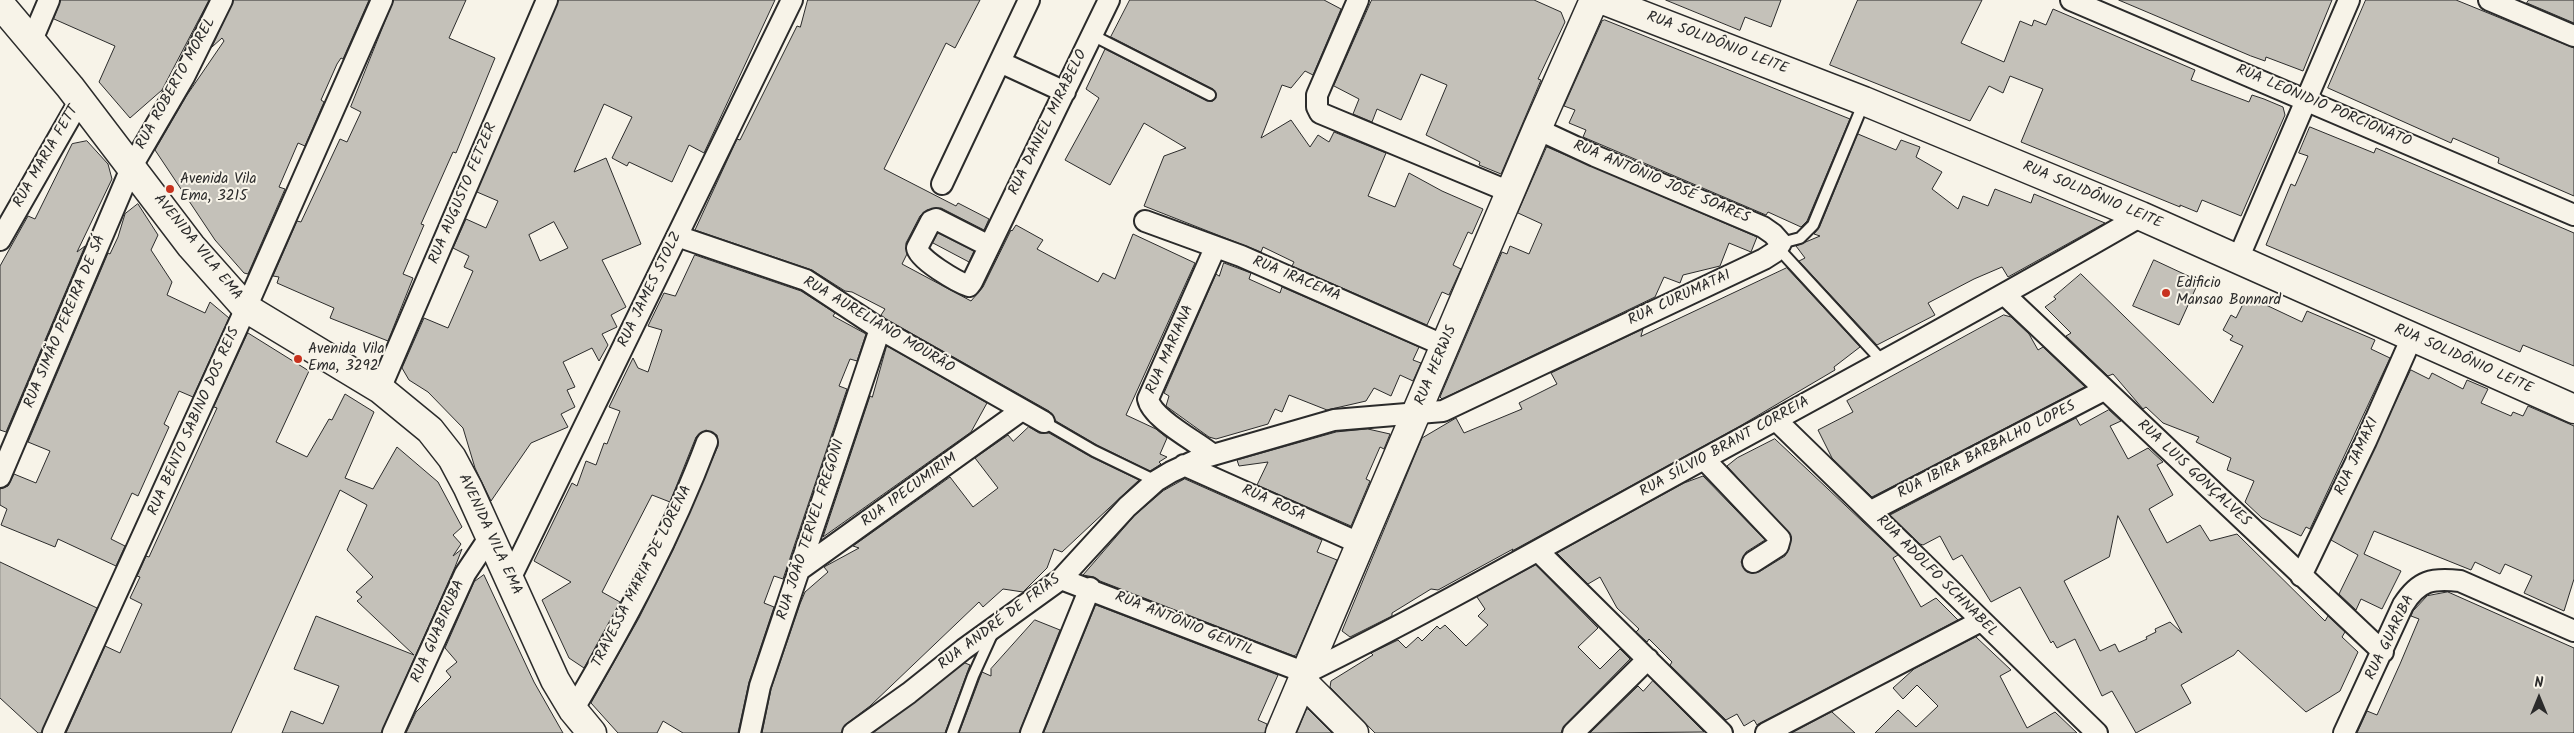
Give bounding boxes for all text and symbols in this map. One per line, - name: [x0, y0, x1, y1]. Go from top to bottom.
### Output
- street label: RUA SOLIDÔNIO LEITE: [1644, 9, 1790, 79]
- street label: RUA ROBERTO MOREL: [133, 15, 221, 153]
- street label: RUA DANIEL MIRABELO: [1006, 47, 1092, 199]
- street label: RUA LEONIDIO PORCIONATO: [2233, 62, 2413, 152]
- street label: RUA MARIA FETT: [10, 103, 84, 211]
- street label: RUA AUGUSTO FETZER: [426, 121, 502, 267]
- street label: RUA ANTÔNIO JOSÉ SOARES: [1570, 138, 1752, 228]
- street label: RUA SOLIDÔNIO LEITE: [2019, 158, 2165, 234]
- place label: Avenida Vila Ema, 3215: [180, 171, 257, 206]
- marker: Avenida Vila Ema, 3215: [164, 183, 176, 195]
- street label: AVENIDA VILA EMA: [149, 191, 245, 305]
- street label: RUA JAMES STOLZ: [615, 229, 687, 351]
- street label: RUA SIMÃO PEREIRA DE SÁ: [21, 233, 111, 411]
- street label: RUA IRACEMA: [1249, 253, 1343, 307]
- street label: RUA CURUMATAI: [1626, 267, 1734, 331]
- street label: RUA AURELIANO MOURÃO: [799, 274, 957, 378]
- place label: Edificio Mansao Bonnard: [2176, 275, 2281, 310]
- marker: Edificio Mansao Bonnard: [2160, 287, 2172, 299]
- street label: RUA MARIANA: [1143, 303, 1199, 397]
- street label: RUA SOLIDÔNIO LEITE: [2391, 321, 2535, 399]
- street label: RUA HERWIS: [1412, 323, 1462, 409]
- street label: RUA BENTO SABINO DOS REIS: [145, 325, 245, 519]
- place label: Avenida Vila Ema, 3292: [308, 341, 385, 376]
- marker: Avenida Vila Ema, 3292: [292, 353, 304, 365]
- street label: RUA SÍLVIO BRANT CORREIA: [1637, 394, 1813, 502]
- street label: RUA IBIRA BARBALHO LOPES: [1895, 398, 2079, 504]
- street label: RUA JAMAXI: [2332, 415, 2384, 499]
- street label: RUA LUIS GONÇALVES: [2133, 417, 2253, 531]
- street label: RUA JOÃO TERVEL FREGONI: [774, 438, 850, 622]
- street label: RUA IPECUMIRIM: [859, 450, 961, 532]
- street label: AVENIDA VILA EMA: [453, 472, 525, 598]
- street label: RUA ROSA: [1238, 482, 1308, 526]
- street label: TRAVESSA MARIA DE LORENA: [589, 483, 697, 671]
- street label: RUA ADOLFO SCHNABEL: [1871, 512, 2001, 642]
- street label: RUA ANDRÉ DE FRIAS: [935, 571, 1065, 675]
- street label: RUA GUABIRUBA: [408, 578, 470, 686]
- street label: RUA ANTÔNIO GENTIL: [1112, 589, 1256, 661]
- street label: RUA GUARIBA: [2363, 593, 2419, 683]
- text: N: [2535, 672, 2543, 694]
- north arrow: [2514, 673, 2564, 723]

